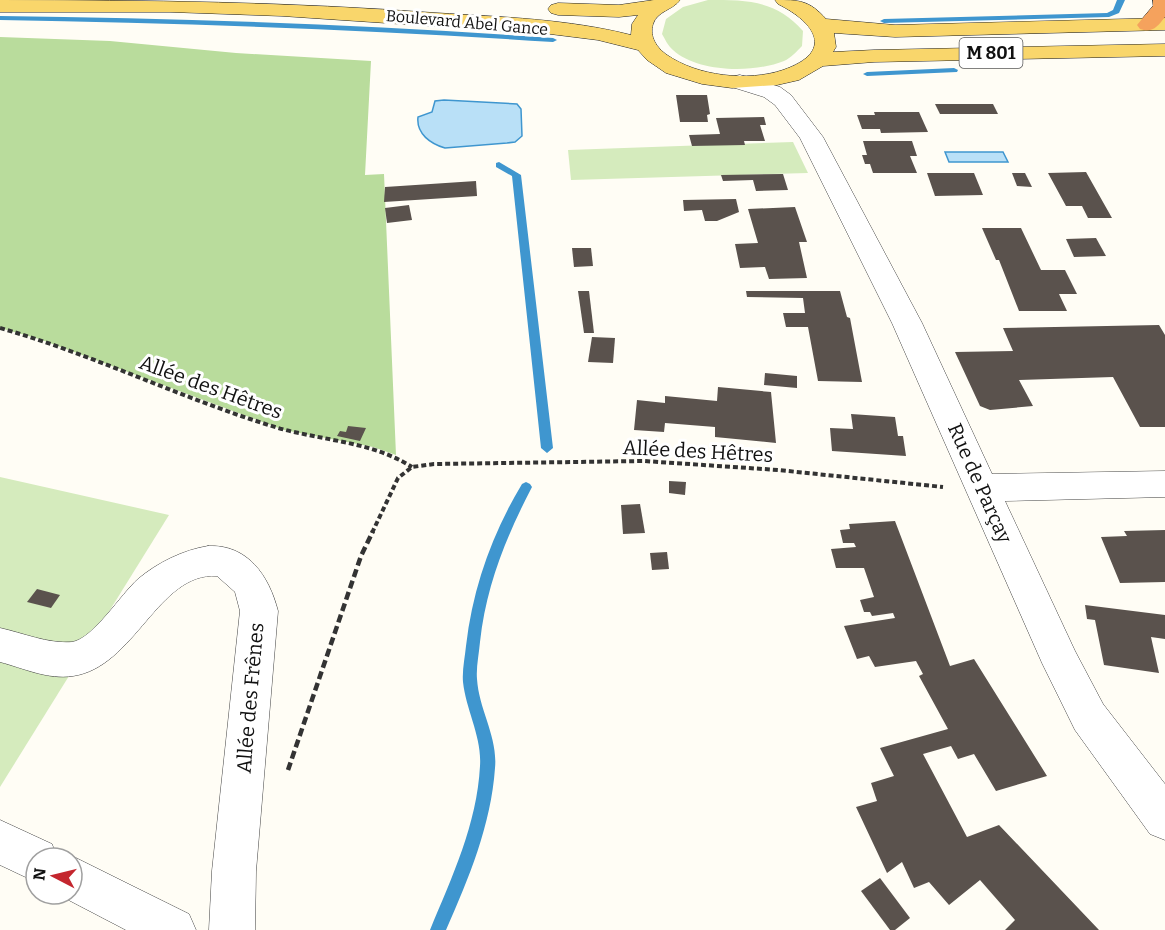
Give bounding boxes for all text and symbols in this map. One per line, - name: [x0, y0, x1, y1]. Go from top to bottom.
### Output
- street label: Boulevard Abel Gance: [385, 6, 549, 39]
- road number: M 801: [960, 38, 1022, 68]
- street label: Allée des Hêtres: [136, 350, 286, 424]
- street label: Rue de Parçay: [943, 419, 1017, 547]
- street label: Allée des Hêtres: [622, 435, 774, 467]
- street label: Allée des Frênes: [231, 622, 269, 774]
- north arrow: [24, 846, 84, 906]
- text: N: [29, 867, 50, 882]

